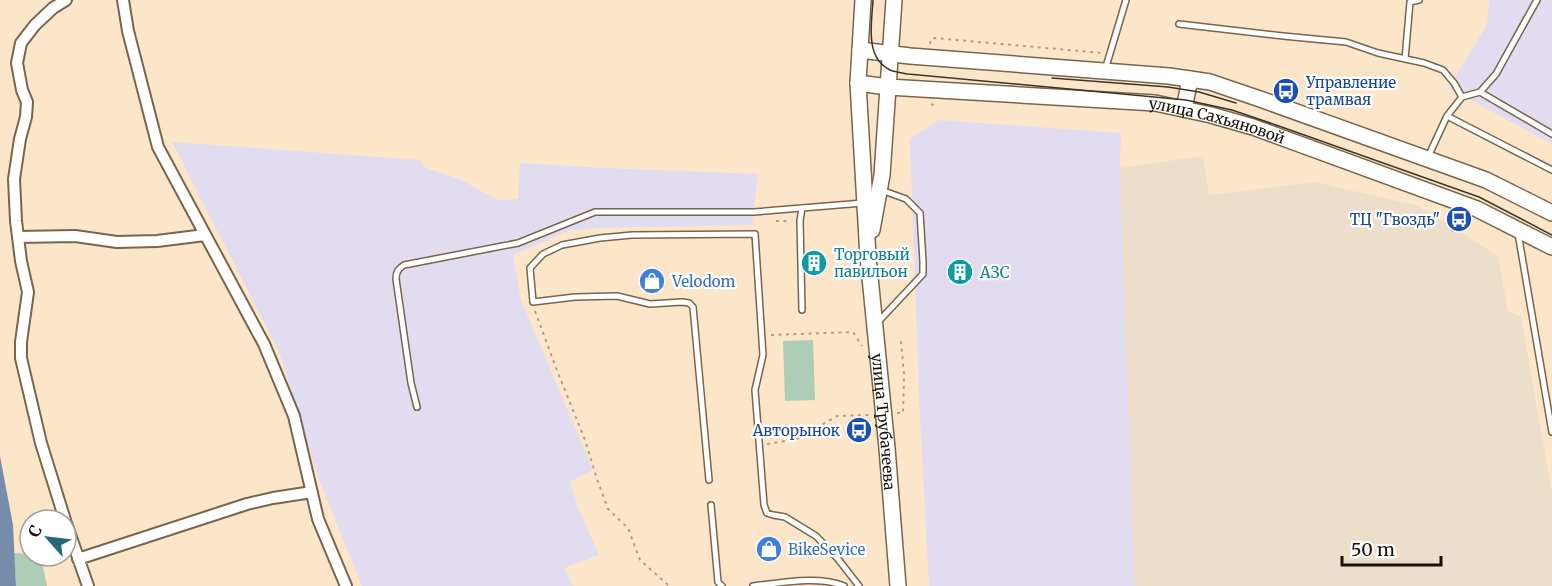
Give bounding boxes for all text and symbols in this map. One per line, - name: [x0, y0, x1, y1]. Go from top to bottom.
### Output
- place label: Управление трамвая: [1305, 73, 1396, 109]
- bus stop icon: Управление трамвая: [1271, 76, 1301, 106]
- street label: улица Сахьяновой: [1148, 93, 1288, 147]
- bus stop icon: ТЦ "Гвоздь": [1444, 204, 1474, 234]
- place label: ТЦ "Гвоздь": [1350, 210, 1440, 229]
- place label: Торговый павильон: [834, 245, 910, 281]
- building icon: Торговый павильон: [799, 248, 829, 278]
- building icon: АЗС: [945, 257, 975, 287]
- place label: АЗС: [979, 263, 1010, 282]
- shop icon: Velodom: [637, 266, 667, 296]
- place label: Velodom: [671, 272, 736, 291]
- street label: улица Трубачеева: [868, 352, 900, 491]
- bus stop icon: Авторынок: [844, 415, 874, 445]
- place label: Авторынок: [752, 421, 840, 440]
- north arrow: [18, 508, 78, 568]
- text: С: [23, 522, 46, 540]
- scale bar: [1342, 529, 1441, 567]
- shop icon: BikeSevice: [754, 534, 784, 564]
- text: 50 m: [1351, 538, 1395, 561]
- place label: BikeSevice: [788, 540, 865, 559]

